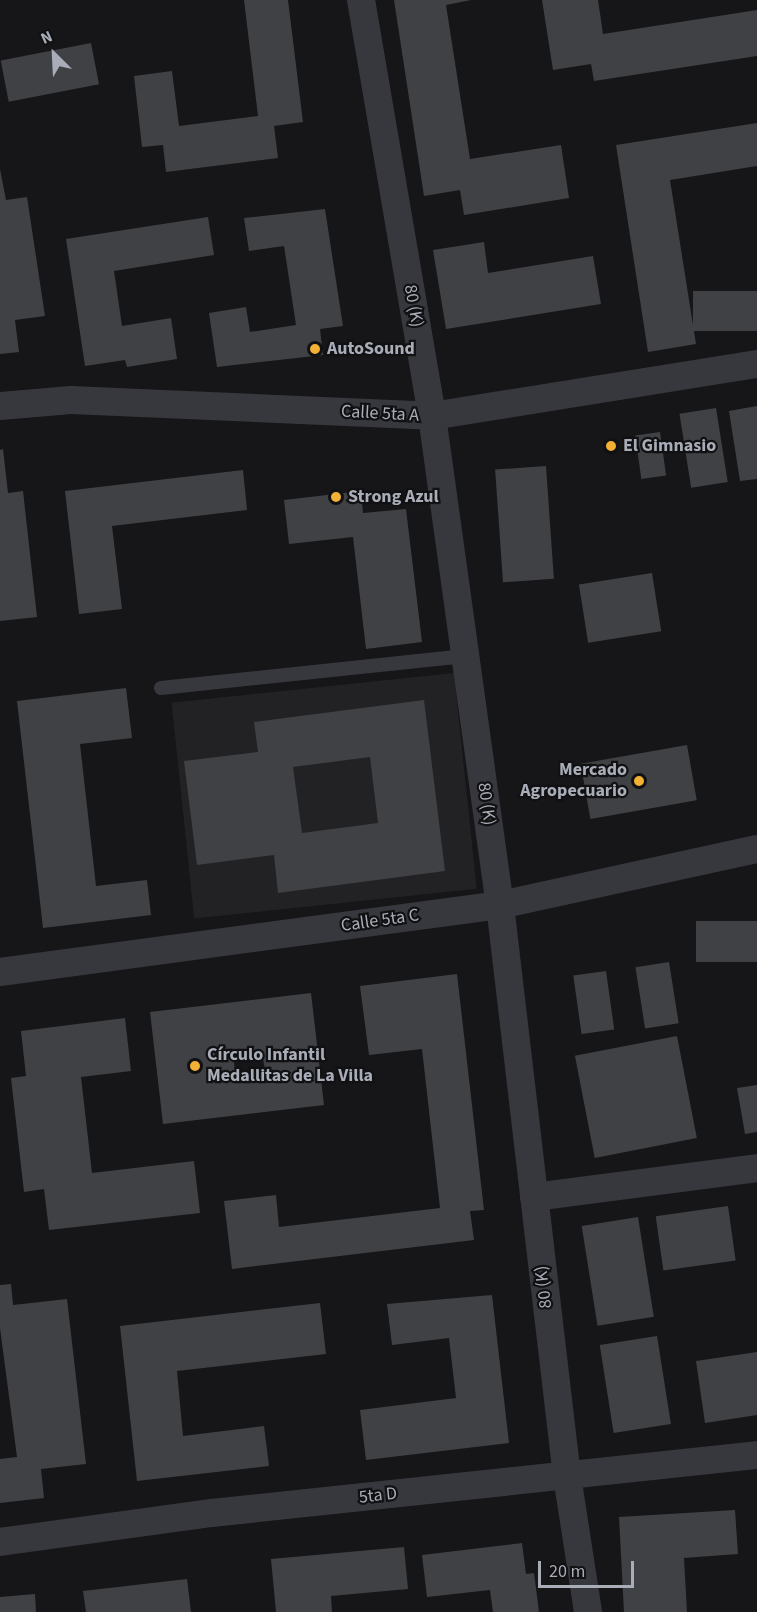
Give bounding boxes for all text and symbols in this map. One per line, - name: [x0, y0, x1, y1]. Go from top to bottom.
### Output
- north arrow: [24, 24, 84, 84]
- text: N: [37, 25, 56, 50]
- street label: 80 (K): [399, 283, 427, 329]
- place label: AutoSound: [327, 338, 415, 360]
- marker: AutoSound: [308, 342, 322, 356]
- street label: Calle 5ta A: [340, 401, 420, 427]
- place label: El Gimnasio: [623, 435, 716, 457]
- marker: El Gimnasio: [604, 439, 618, 453]
- place label: Strong Azul: [348, 486, 439, 508]
- marker: Strong Azul: [329, 490, 343, 504]
- place label: Mercado Agropecuario: [520, 760, 627, 802]
- marker: Mercado Agropecuario: [632, 774, 646, 788]
- street label: 80 (K): [472, 781, 500, 827]
- street label: Calle 5ta C: [340, 905, 420, 937]
- place label: Círculo Infantil Medallitas de La Villa: [207, 1045, 373, 1088]
- marker: Círculo Infantil Medallitas de La Villa: [188, 1059, 202, 1073]
- street label: 80 (K): [531, 1264, 557, 1310]
- street label: 5ta D: [358, 1483, 398, 1509]
- scale bar: [541, 1549, 637, 1587]
- text: 20 m: [549, 1559, 585, 1584]

